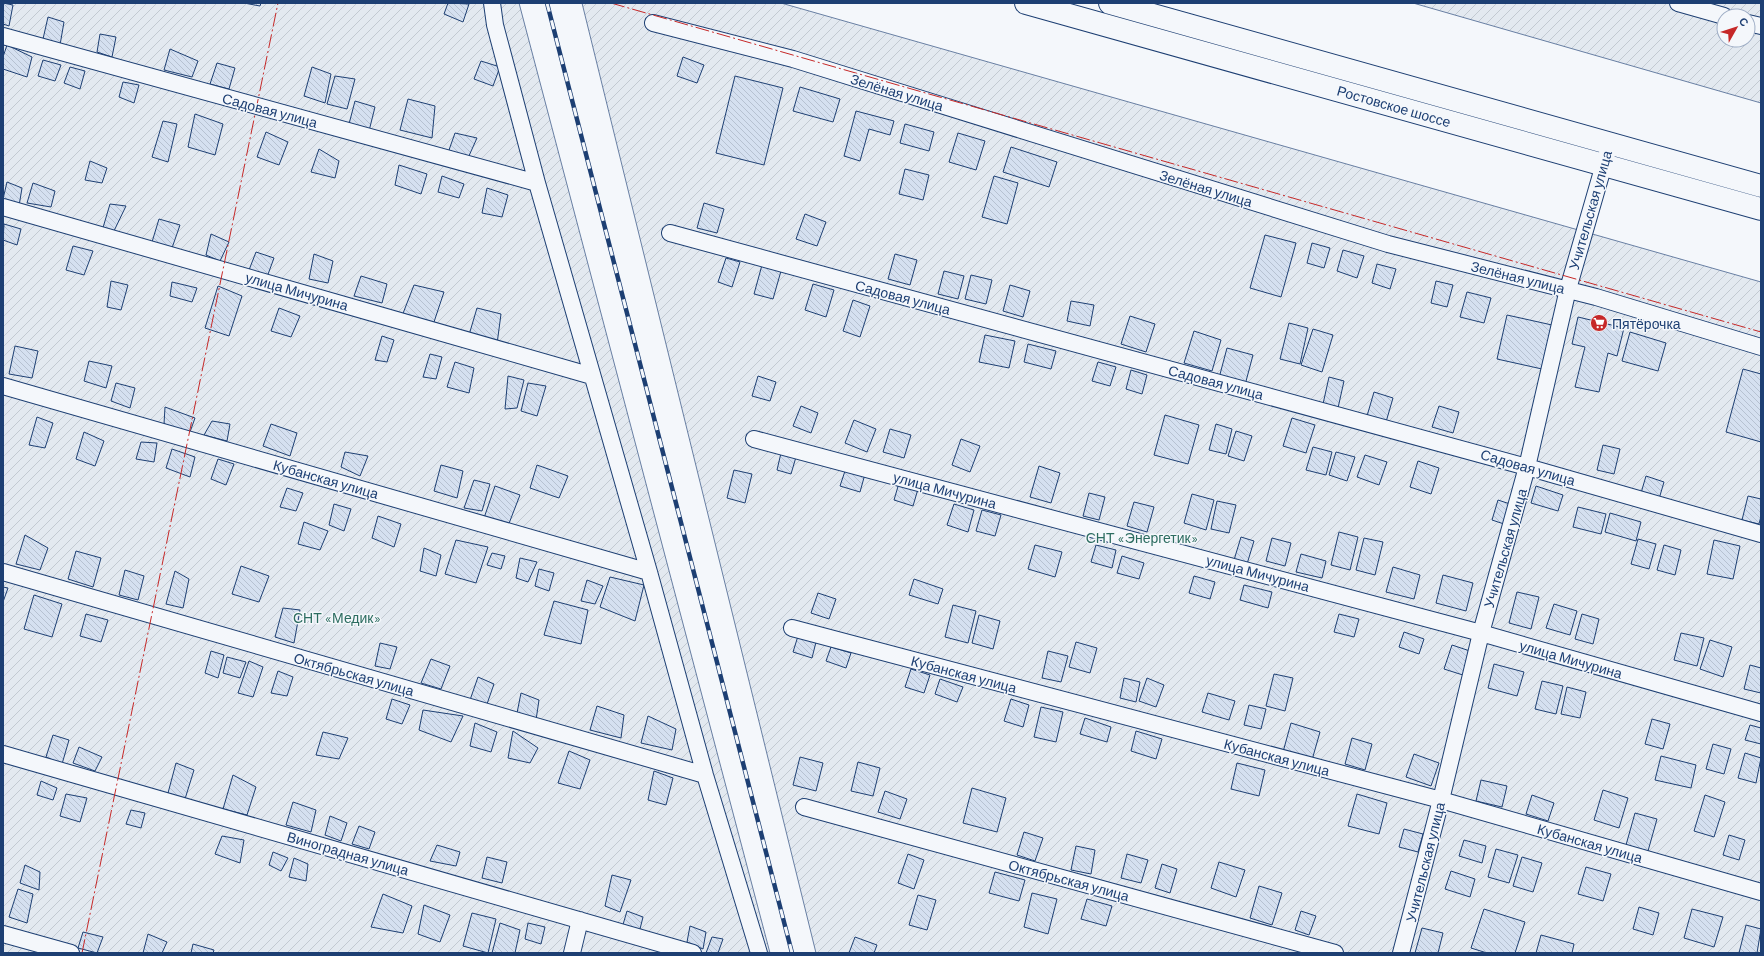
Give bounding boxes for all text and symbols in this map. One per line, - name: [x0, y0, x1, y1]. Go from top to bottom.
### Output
- north arrow: [1716, 8, 1756, 48]
- text: С: [1737, 14, 1752, 29]
- street label: Зелёная улица: [849, 70, 946, 114]
- street label: Ростовское шоссе: [1335, 82, 1453, 130]
- street label: Садовая улица: [220, 89, 320, 131]
- street label: Учительская улица: [1565, 148, 1615, 272]
- street label: Зелёная улица: [1158, 166, 1255, 210]
- street label: Зелёная улица: [1469, 257, 1567, 297]
- street label: улица Мичурина: [244, 268, 351, 314]
- street label: Садовая улица: [853, 276, 953, 318]
- supermarket icon: Пятёрочка: [1589, 313, 1609, 333]
- place label: Пятёрочка: [1612, 315, 1681, 332]
- street label: Садовая улица: [1166, 361, 1266, 403]
- street label: Садовая улица: [1479, 445, 1578, 489]
- street label: Кубанская улица: [271, 456, 381, 502]
- street label: улица Мичурина: [892, 468, 999, 512]
- street label: Учительская улица: [1480, 486, 1530, 610]
- park label: СНТ «Энергетик»: [1086, 529, 1198, 546]
- street label: улица Мичурина: [1205, 551, 1312, 595]
- park label: СНТ «Медик»: [293, 609, 381, 626]
- street label: улица Мичурина: [1518, 636, 1625, 682]
- street label: Октябрьская улица: [292, 649, 416, 699]
- street label: Кубанская улица: [909, 652, 1019, 696]
- street label: Кубанская улица: [1222, 735, 1332, 779]
- street label: Учительская улица: [1402, 800, 1448, 924]
- street label: Кубанская улица: [1535, 820, 1645, 866]
- street label: Виноградная улица: [285, 827, 411, 879]
- street label: Октябрьская улица: [1007, 856, 1131, 904]

